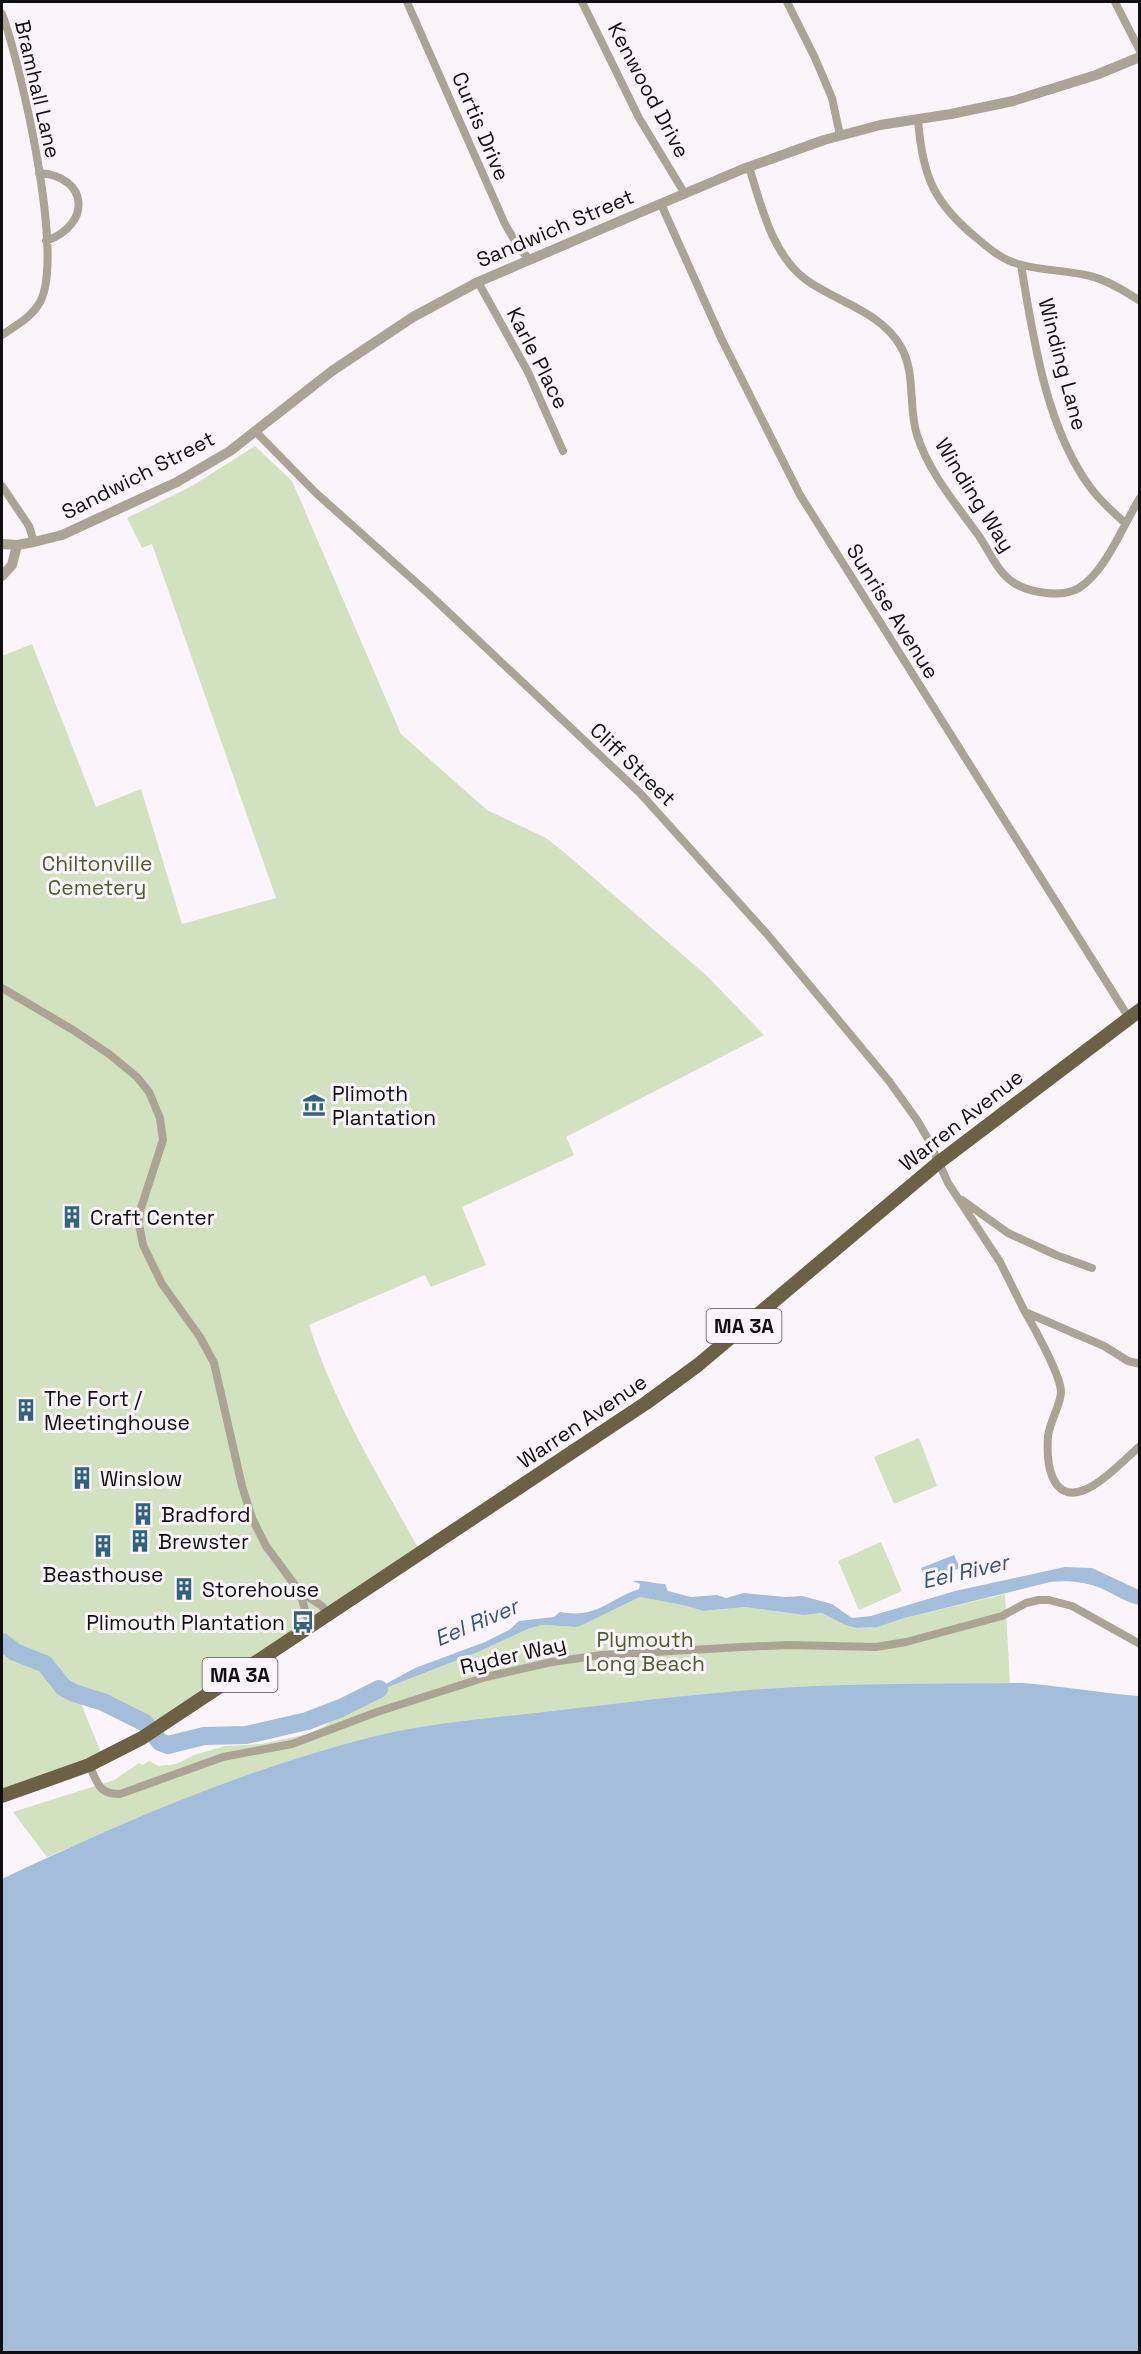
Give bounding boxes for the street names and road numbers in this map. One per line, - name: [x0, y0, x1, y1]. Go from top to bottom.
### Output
- street label: Bramhall Lane: [9, 17, 67, 161]
- street label: Kenwood Drive: [602, 18, 696, 162]
- street label: Curtis Drive: [446, 67, 516, 185]
- street label: Sandwich Street: [472, 183, 638, 273]
- street label: Winding Lane: [1032, 295, 1094, 433]
- street label: Karle Place: [501, 303, 575, 413]
- street label: Sandwich Street: [57, 425, 219, 525]
- street label: Winding Way: [929, 433, 1021, 557]
- street label: Sunrise Avenue: [841, 538, 945, 684]
- street label: Cliff Street: [584, 716, 682, 812]
- street label: Warren Avenue: [893, 1063, 1029, 1177]
- road number: MA 3A: [706, 1309, 782, 1343]
- street label: Warren Avenue: [512, 1368, 652, 1474]
- street label: Ryder Way: [457, 1630, 569, 1680]
- road number: MA 3A: [202, 1658, 278, 1692]

